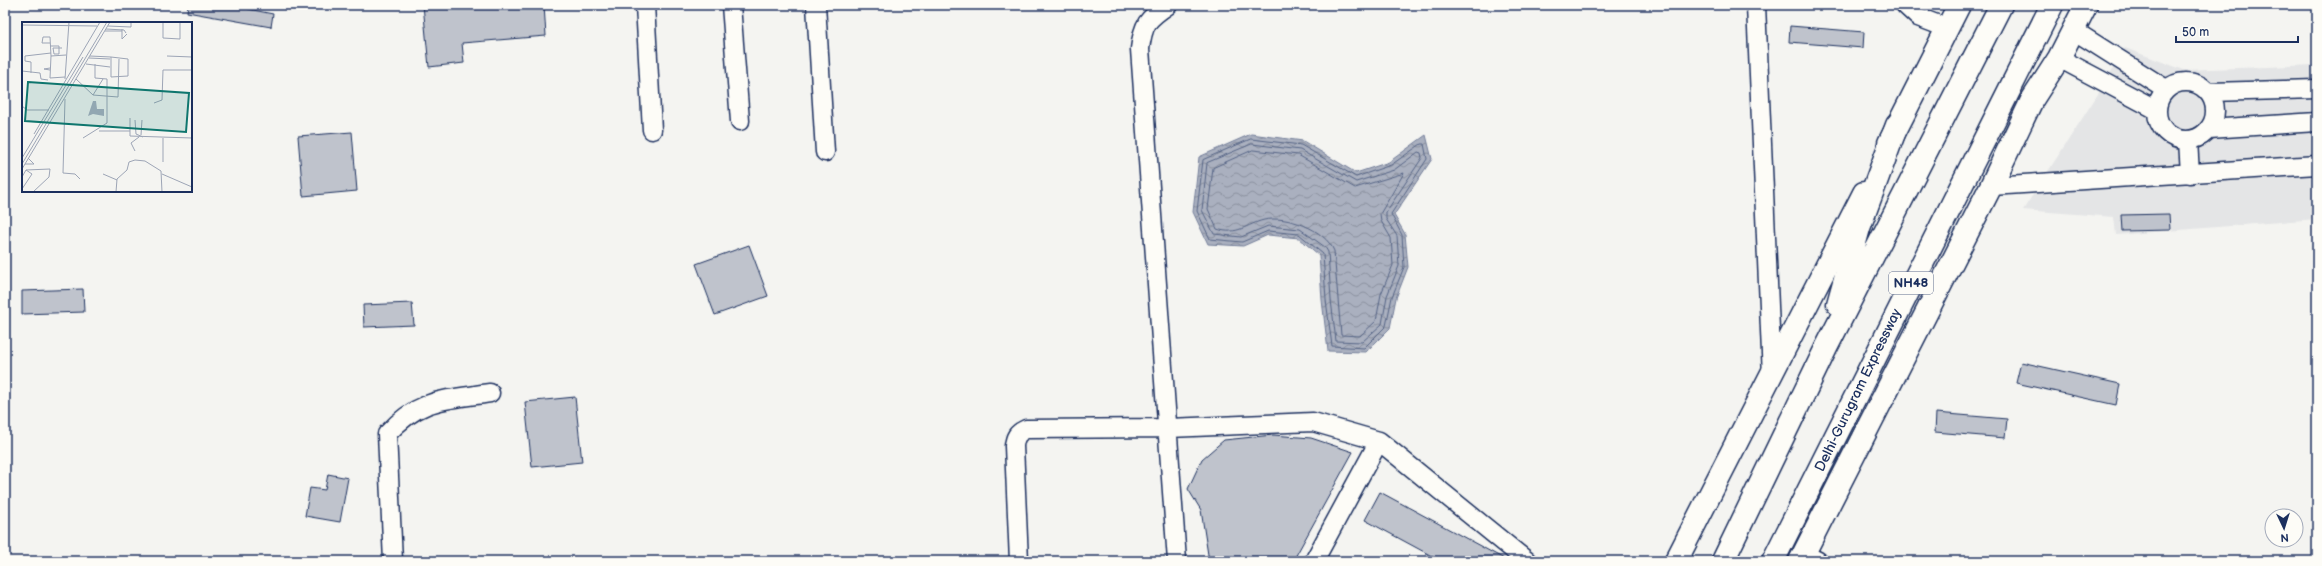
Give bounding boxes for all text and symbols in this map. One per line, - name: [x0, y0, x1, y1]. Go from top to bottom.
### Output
- scale bar: [2176, 18, 2298, 44]
- inset map: [22, 22, 192, 192]
- text: 50 m: [2182, 25, 2209, 40]
- road number: NH48: [1889, 272, 1933, 294]
- street label: Delhi-Gurugram Expressway: [1811, 305, 1905, 474]
- north arrow: [2264, 508, 2304, 548]
- text: N: [2280, 531, 2289, 544]

